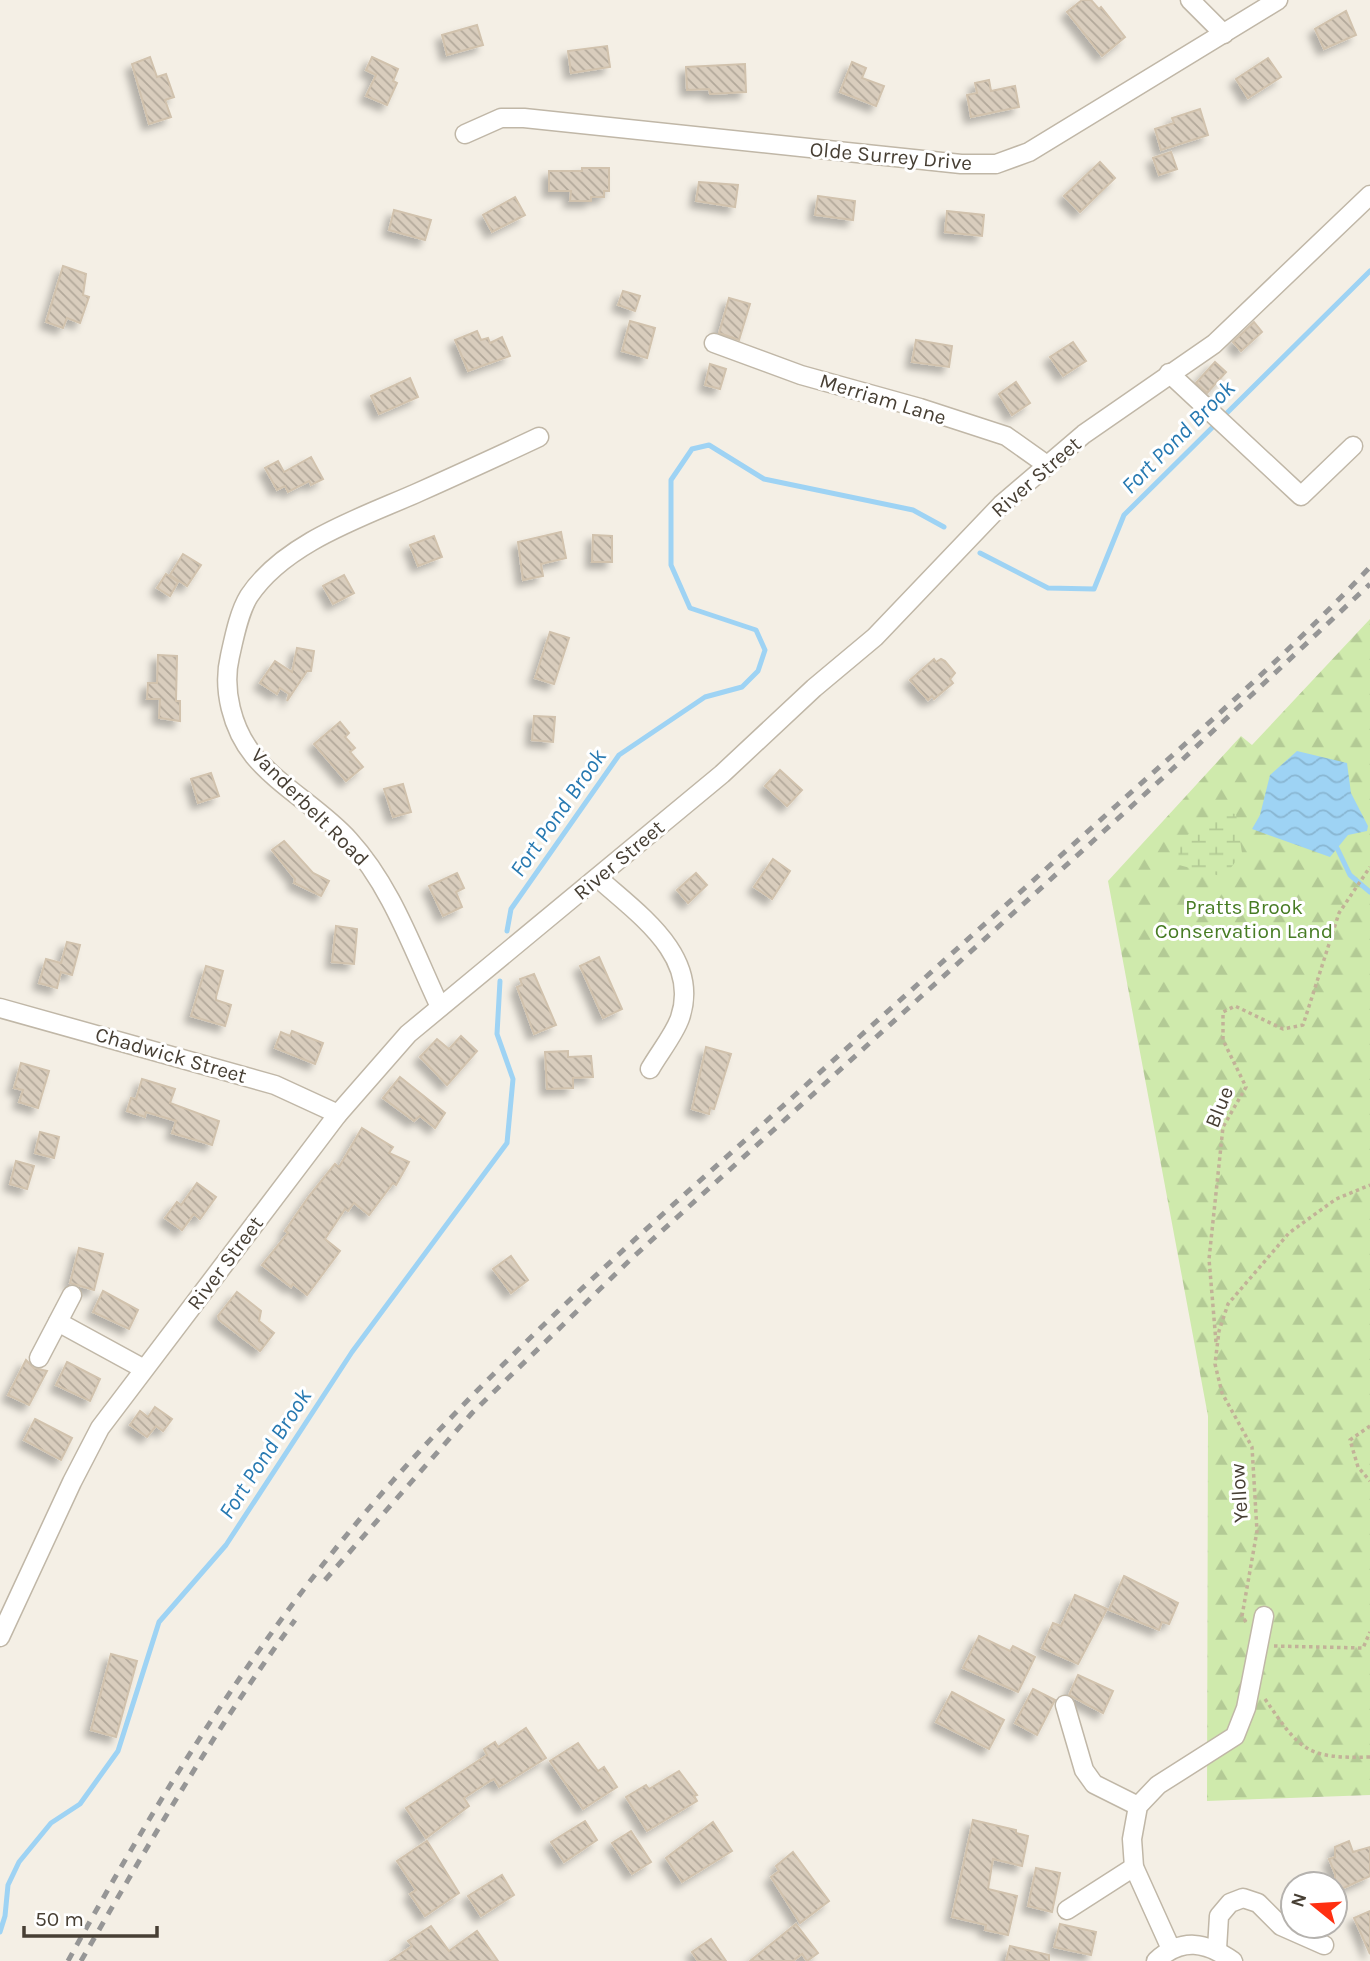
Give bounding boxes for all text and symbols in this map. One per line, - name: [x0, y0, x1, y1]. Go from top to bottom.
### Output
- street label: Olde Surrey Drive: [809, 137, 973, 175]
- street label: Merriam Lane: [817, 368, 949, 430]
- water label: Fort Pond Brook: [1116, 374, 1241, 499]
- street label: River Street: [986, 432, 1086, 522]
- street label: Vanderbelt Road: [246, 743, 374, 871]
- water label: Fort Pond Brook: [504, 744, 612, 882]
- street label: River Street: [569, 815, 669, 905]
- park label: Pratts Brook Conservation Land: [1155, 895, 1333, 943]
- street label: Chadwick Street: [93, 1022, 250, 1088]
- street label: Blue: [1200, 1083, 1238, 1131]
- street label: River Street: [182, 1212, 268, 1314]
- water label: Fort Pond Brook: [213, 1384, 317, 1524]
- street label: Yellow: [1225, 1463, 1253, 1523]
- north arrow: [1279, 1870, 1349, 1940]
- text: N: [1286, 1890, 1311, 1910]
- scale bar: [24, 1895, 158, 1939]
- text: 50 m: [35, 1907, 84, 1931]

